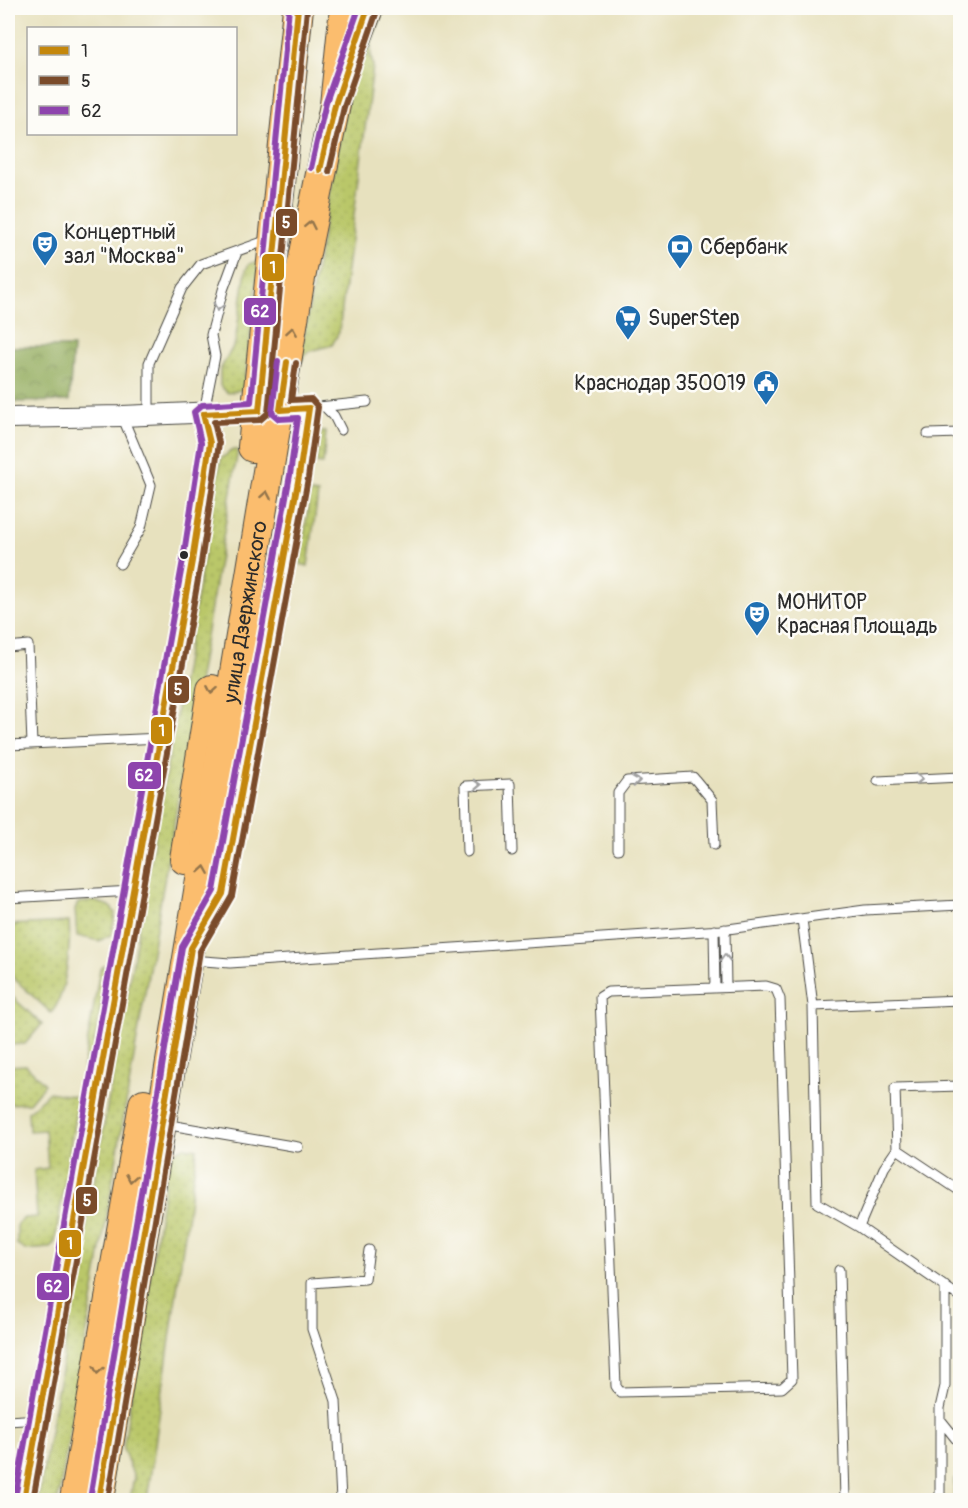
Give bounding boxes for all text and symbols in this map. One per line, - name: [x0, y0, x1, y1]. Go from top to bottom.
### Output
- legend: [27, 27, 237, 135]
- text: 1: [81, 40, 88, 63]
- text: 5: [81, 70, 91, 93]
- text: 62: [81, 100, 102, 123]
- line badge: 5: [275, 208, 298, 237]
- text: 5: [282, 213, 291, 233]
- place label: Концертный зал "Москва": [64, 219, 185, 270]
- one-way arrow: [303, 221, 316, 231]
- theatre icon: Концертный зал "Москва": [30, 229, 60, 267]
- bank icon: Сбербанк: [665, 232, 695, 270]
- place label: Сбербанк: [700, 234, 789, 261]
- line badge: 1: [261, 253, 285, 282]
- text: 1: [270, 258, 276, 278]
- line badge: 62: [243, 297, 277, 326]
- one-way arrow: [213, 302, 226, 312]
- text: 62: [251, 302, 269, 322]
- supermarket icon: SuperStep: [613, 303, 643, 341]
- place label: SuperStep: [648, 305, 740, 332]
- one-way arrow: [285, 327, 297, 336]
- public building icon: Краснодар 350019: [751, 368, 781, 406]
- place label: Краснодар 350019: [574, 370, 746, 397]
- one-way arrow: [259, 490, 272, 500]
- street label: улица Дзержинского: [217, 519, 274, 706]
- unlabelled marker: [178, 549, 190, 561]
- place label: МОНИТОР Красная Площадь: [777, 589, 938, 640]
- theatre icon: МОНИТОР Красная Площадь: [742, 599, 772, 637]
- line badge: 5: [167, 675, 190, 704]
- text: 5: [174, 680, 183, 700]
- one-way arrow: [206, 685, 219, 695]
- line badge: 1: [150, 716, 173, 745]
- text: 1: [159, 721, 165, 741]
- line badge: 62: [127, 761, 162, 790]
- text: 62: [135, 766, 153, 786]
- one-way arrow: [915, 773, 924, 785]
- one-way arrow: [631, 775, 641, 788]
- one-way arrow: [473, 779, 482, 791]
- one-way arrow: [197, 865, 209, 874]
- one-way arrow: [719, 954, 732, 963]
- one-way arrow: [125, 1172, 138, 1182]
- line badge: 5: [75, 1186, 98, 1215]
- text: 5: [83, 1191, 92, 1211]
- line badge: 1: [58, 1229, 82, 1258]
- text: 1: [67, 1234, 73, 1254]
- line badge: 62: [36, 1272, 70, 1301]
- text: 62: [44, 1277, 62, 1297]
- one-way arrow: [92, 1365, 105, 1375]

